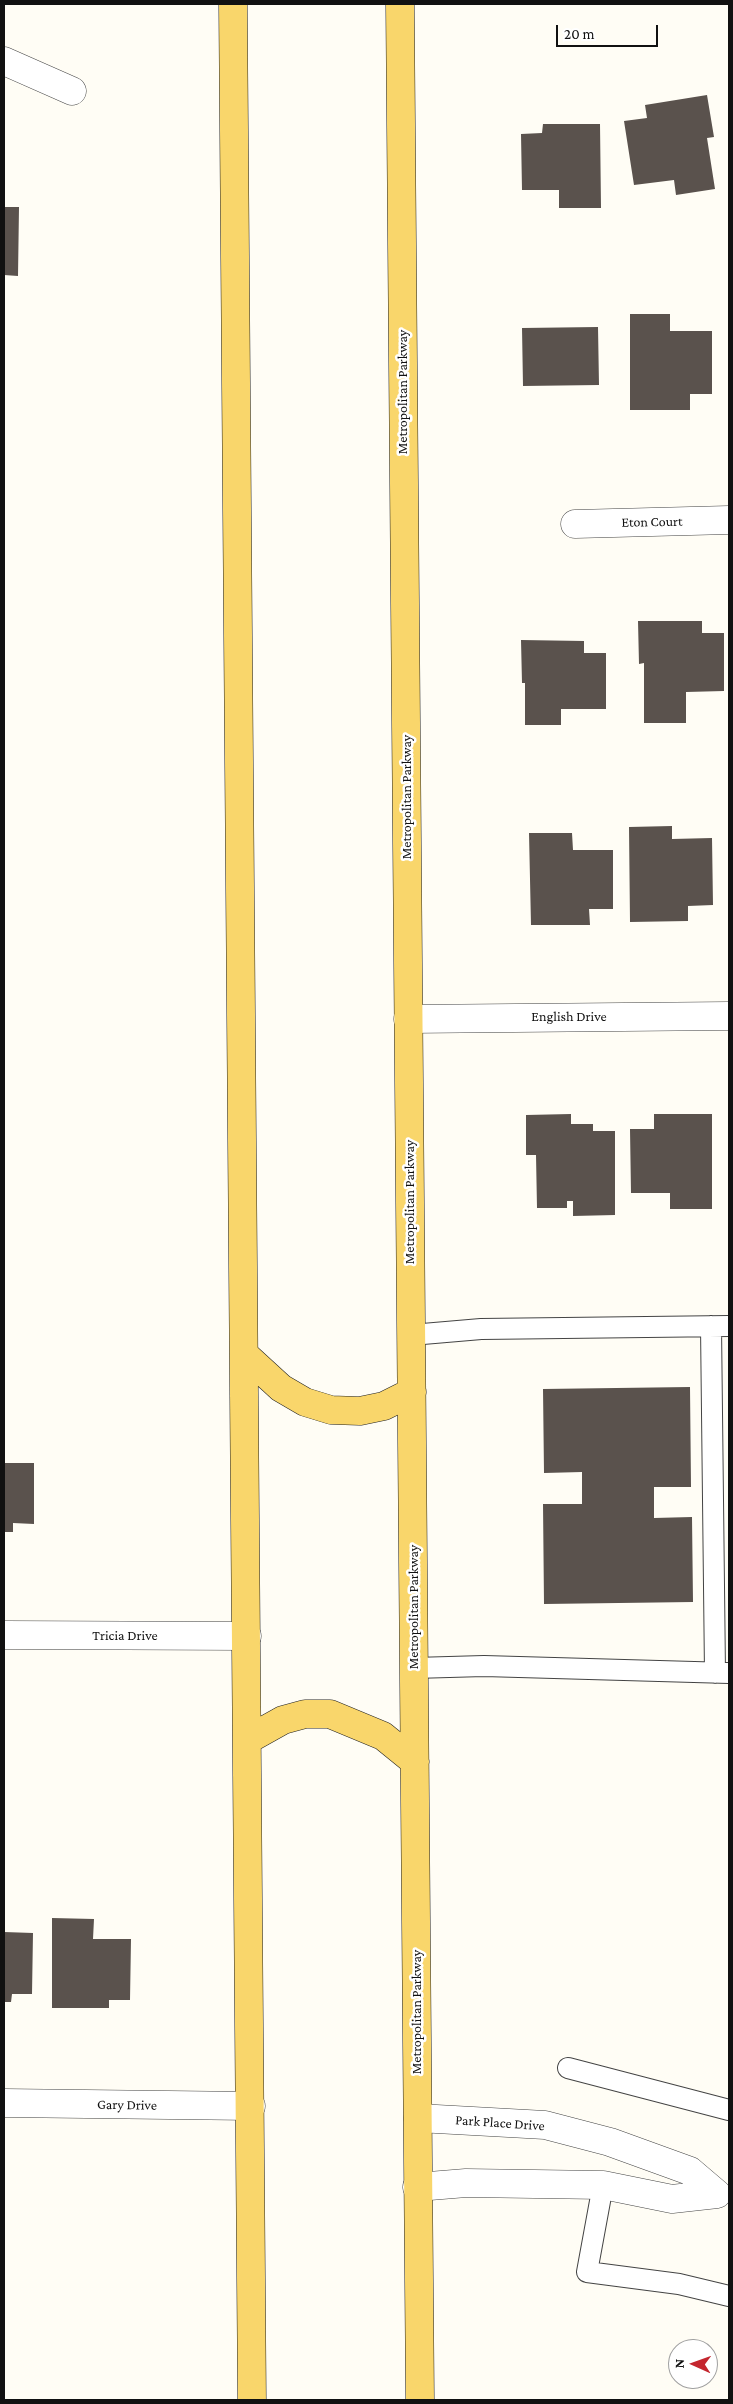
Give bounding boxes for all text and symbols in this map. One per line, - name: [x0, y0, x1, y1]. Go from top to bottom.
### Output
- scale bar: [558, 15, 660, 47]
- text: 20 m: [564, 26, 595, 42]
- street label: Metropolitan Parkway: [395, 330, 411, 454]
- street label: Eton Court: [621, 513, 683, 531]
- street label: Metropolitan Parkway: [399, 735, 415, 859]
- street label: English Drive: [531, 1009, 607, 1025]
- street label: Metropolitan Parkway: [402, 1140, 418, 1264]
- street label: Metropolitan Parkway: [406, 1545, 422, 1669]
- street label: Tricia Drive: [92, 1628, 158, 1644]
- street label: Metropolitan Parkway: [409, 1950, 425, 2074]
- street label: Gary Drive: [97, 2096, 157, 2114]
- street label: Park Place Drive: [455, 2111, 545, 2135]
- north arrow: [668, 2339, 718, 2389]
- text: N: [671, 2358, 687, 2369]

